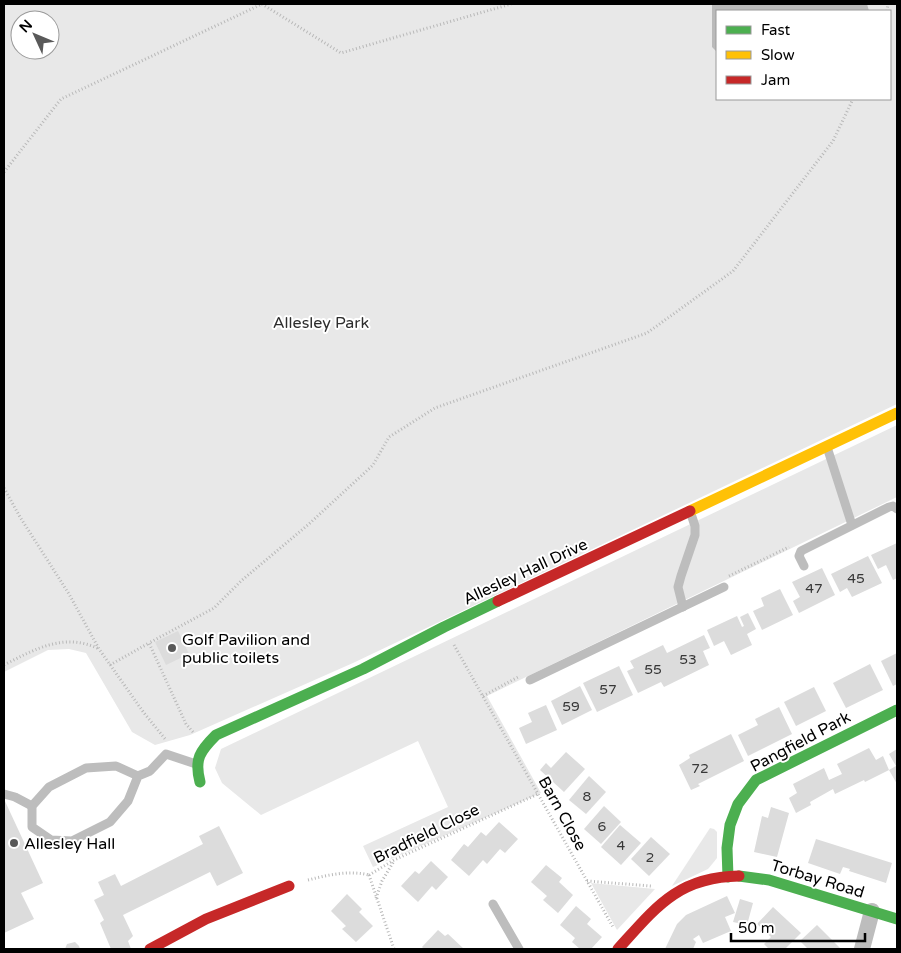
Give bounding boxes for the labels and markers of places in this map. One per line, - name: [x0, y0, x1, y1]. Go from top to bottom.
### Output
- place label: Golf Pavilion and public toilets: [182, 630, 310, 668]
- marker: Golf Pavilion and public toilets: [166, 642, 178, 654]
- place label: Allesley Hall: [24, 834, 115, 854]
- marker: Allesley Hall: [8, 837, 20, 849]

